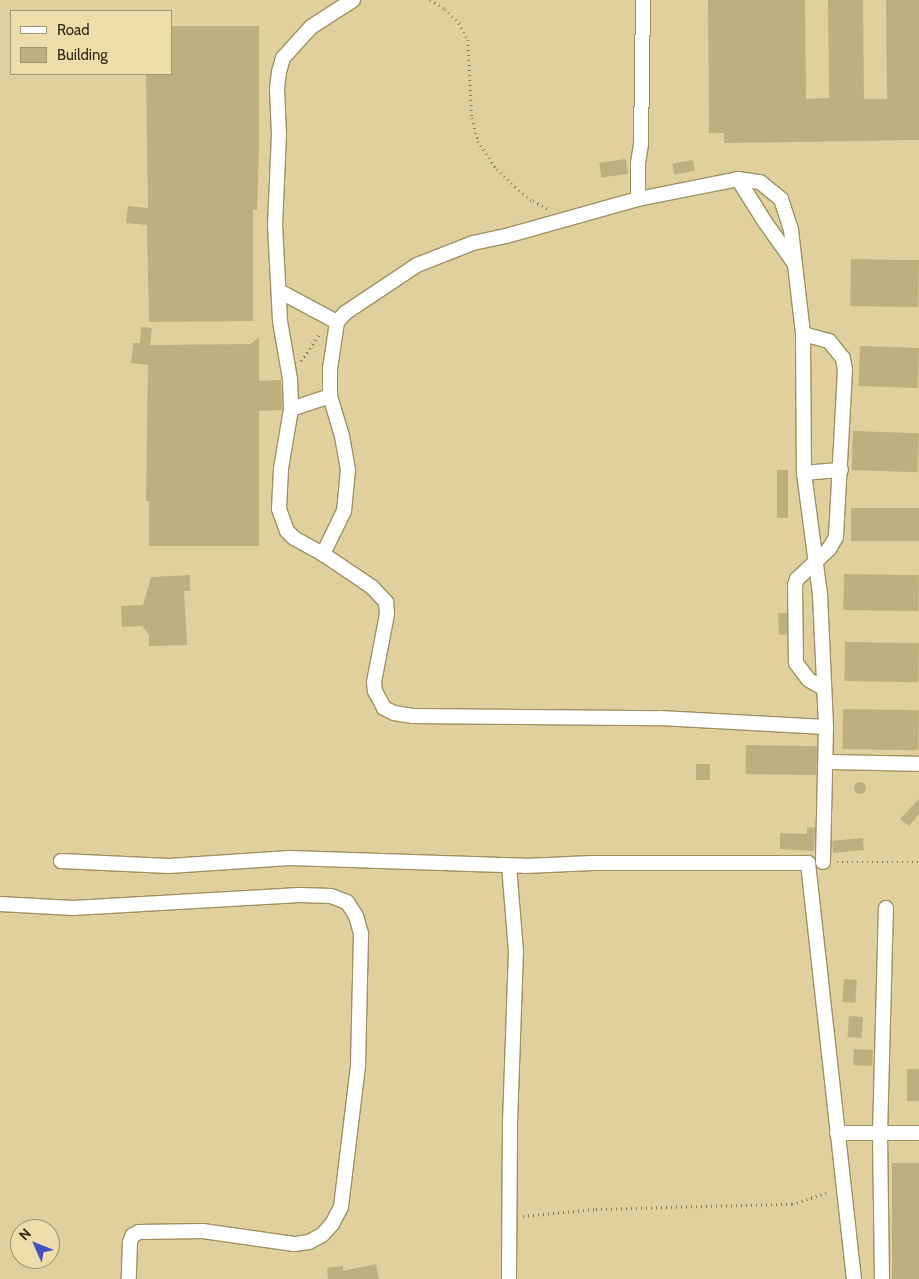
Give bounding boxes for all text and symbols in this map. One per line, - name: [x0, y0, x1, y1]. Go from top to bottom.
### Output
- legend: [10, 10, 172, 75]
- text: Road: [57, 21, 90, 39]
- text: Building: [57, 46, 108, 64]
- north arrow: [10, 1219, 60, 1269]
- text: N: [15, 1224, 35, 1244]

